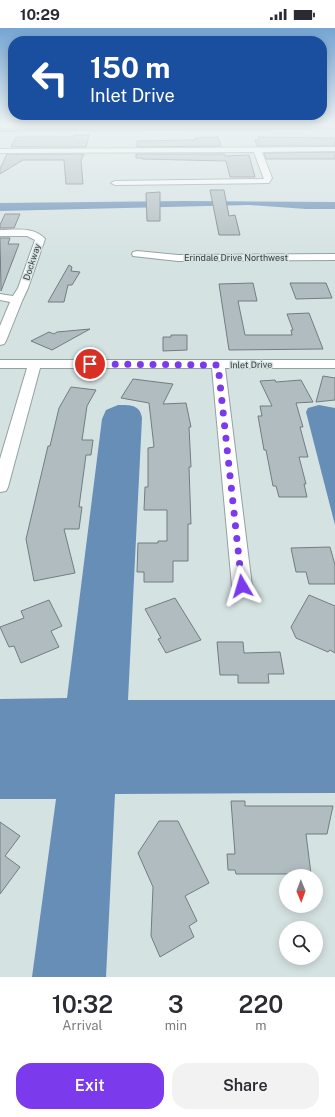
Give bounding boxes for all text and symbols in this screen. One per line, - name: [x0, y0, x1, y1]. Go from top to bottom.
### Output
- text: 10:29: [20, 6, 60, 23]
- text: 150 m: [90, 51, 170, 84]
- icon: left: [24, 52, 76, 104]
- text: Inlet Drive: [90, 85, 175, 106]
- street label: Dockway: [20, 242, 43, 282]
- street label: Erindale Drive Northwest: [184, 252, 288, 263]
- pin: [73, 347, 107, 381]
- icon: arrive: [79, 353, 101, 375]
- street label: Inlet Drive: [230, 359, 272, 370]
- position arrow: [221, 565, 263, 607]
- north arrow: [279, 869, 323, 913]
- map controls: [279, 869, 323, 965]
- button: search: [279, 921, 323, 965]
- text: 10:32: [52, 990, 113, 1018]
- text: 3: [168, 990, 184, 1018]
- text: 220: [239, 990, 283, 1018]
- text: Arrival: [62, 1018, 103, 1033]
- text: min: [165, 1018, 187, 1033]
- text: m: [255, 1018, 267, 1033]
- button: Exit: [16, 1063, 164, 1109]
- button: Share: [172, 1063, 319, 1109]

